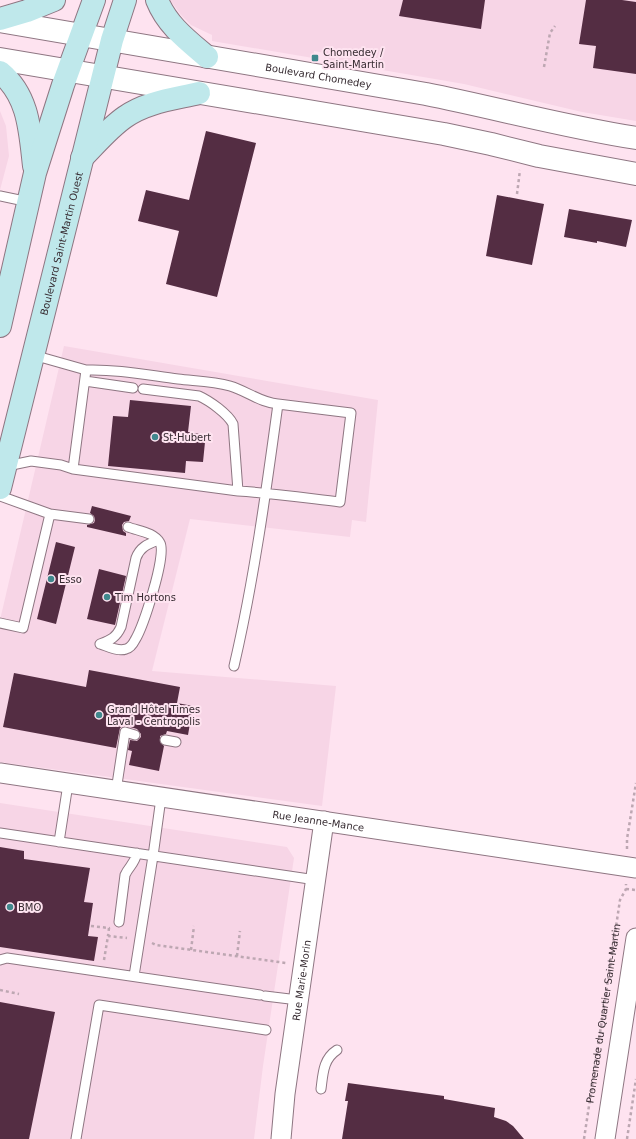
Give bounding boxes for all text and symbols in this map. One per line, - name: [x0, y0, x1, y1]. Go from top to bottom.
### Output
- place label: Chomedey / Saint-Martin: [323, 47, 384, 70]
- marker: Chomedey / Saint-Martin: [310, 53, 320, 63]
- street label: Boulevard Chomedey: [264, 62, 372, 91]
- street label: Boulevard Saint-Martin Ouest: [38, 171, 85, 317]
- marker: St-Hubert: [150, 432, 160, 442]
- place label: St-Hubert: [163, 432, 211, 443]
- marker: Esso: [46, 574, 56, 584]
- place label: Esso: [59, 574, 82, 585]
- marker: Tim Hortons: [102, 592, 112, 602]
- place label: Tim Hortons: [114, 592, 176, 603]
- place label: Grand Hôtel Times Laval - Centropolis: [107, 704, 200, 727]
- marker: Grand Hôtel Times Laval - Centropolis: [94, 710, 104, 720]
- street label: Rue Jeanne-Mance: [272, 809, 365, 833]
- marker: BMO: [5, 902, 15, 912]
- place label: BMO: [18, 902, 41, 913]
- street label: Promenade du Quartier Saint-Martin: [584, 923, 622, 1104]
- street label: Rue Marie-Morin: [291, 939, 313, 1022]

